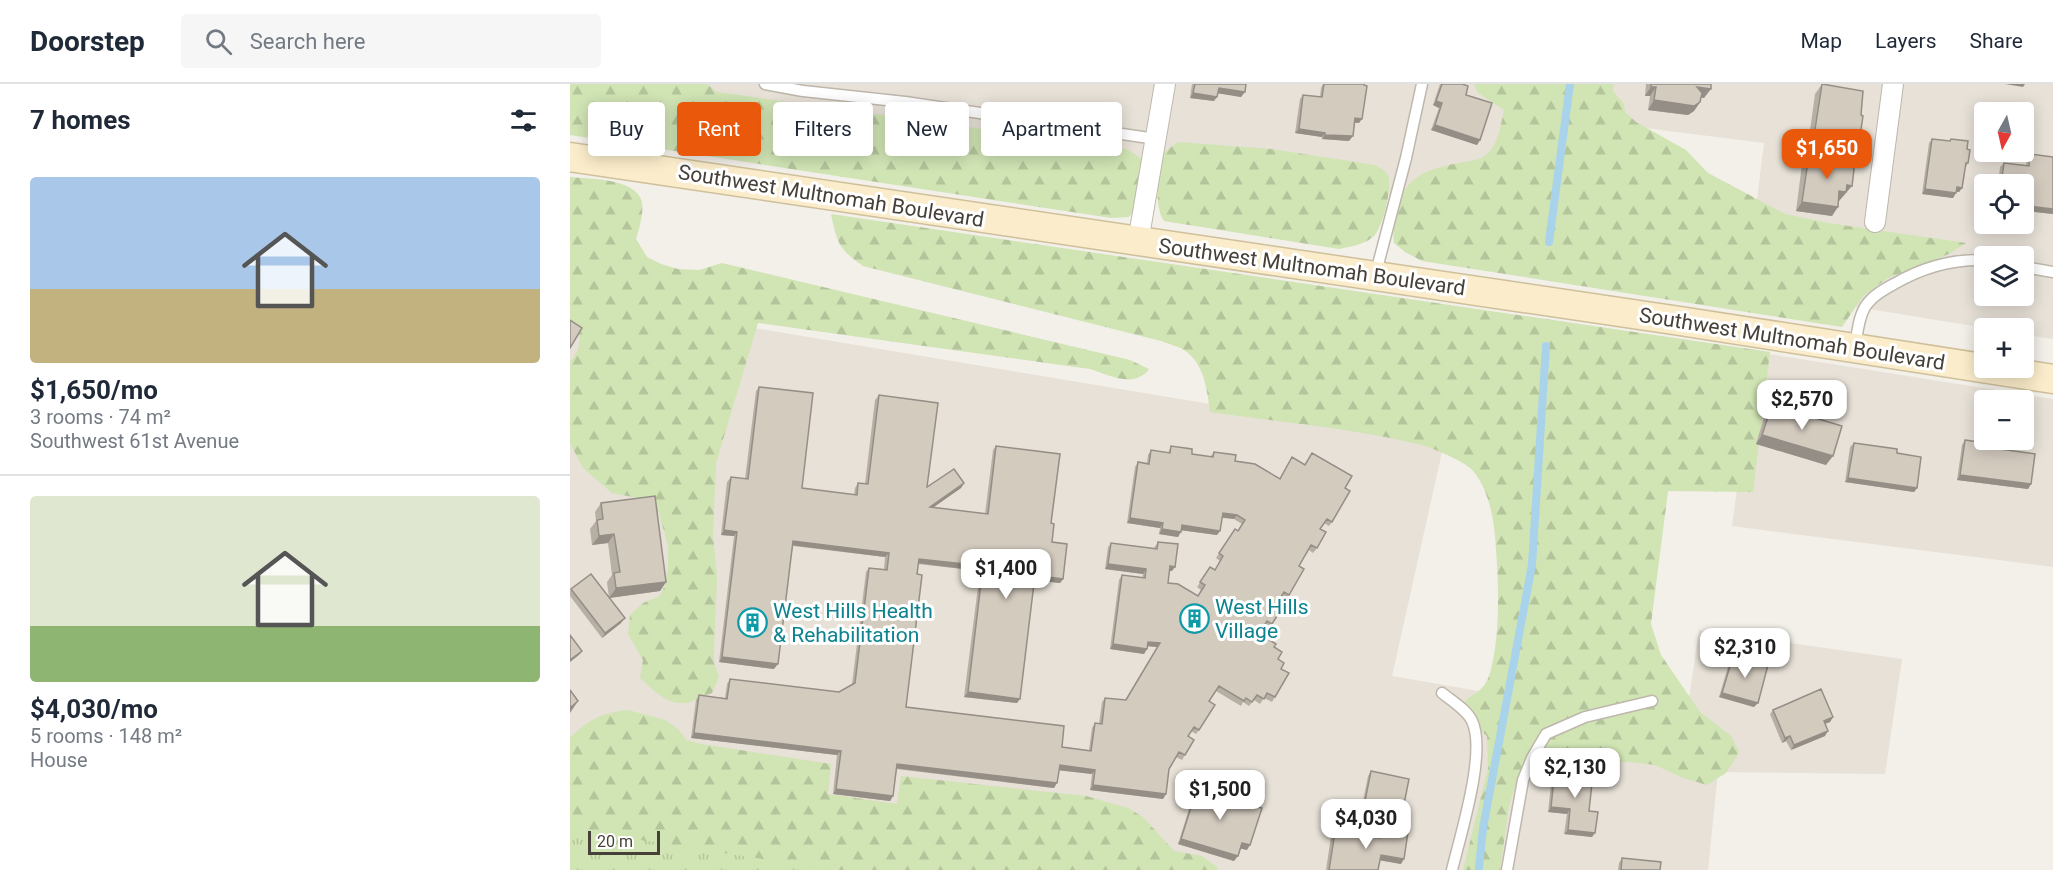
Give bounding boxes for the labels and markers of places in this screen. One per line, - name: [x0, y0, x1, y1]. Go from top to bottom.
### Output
- pin: $1,650: [1778, 129, 1876, 180]
- pin: $2,570: [1753, 380, 1851, 431]
- pin: $1,400: [957, 549, 1055, 600]
- place label: West Hills Village: [1215, 595, 1309, 643]
- place label: West Hills Health & Rehabilitation: [773, 599, 933, 647]
- building icon: West Hills Village: [1178, 603, 1210, 635]
- building icon: West Hills Health & Rehabilitation: [736, 607, 768, 639]
- pin: $2,310: [1696, 628, 1794, 679]
- pin: $2,130: [1526, 748, 1624, 799]
- pin: $1,500: [1171, 770, 1269, 821]
- pin: $4,030: [1317, 799, 1415, 850]

